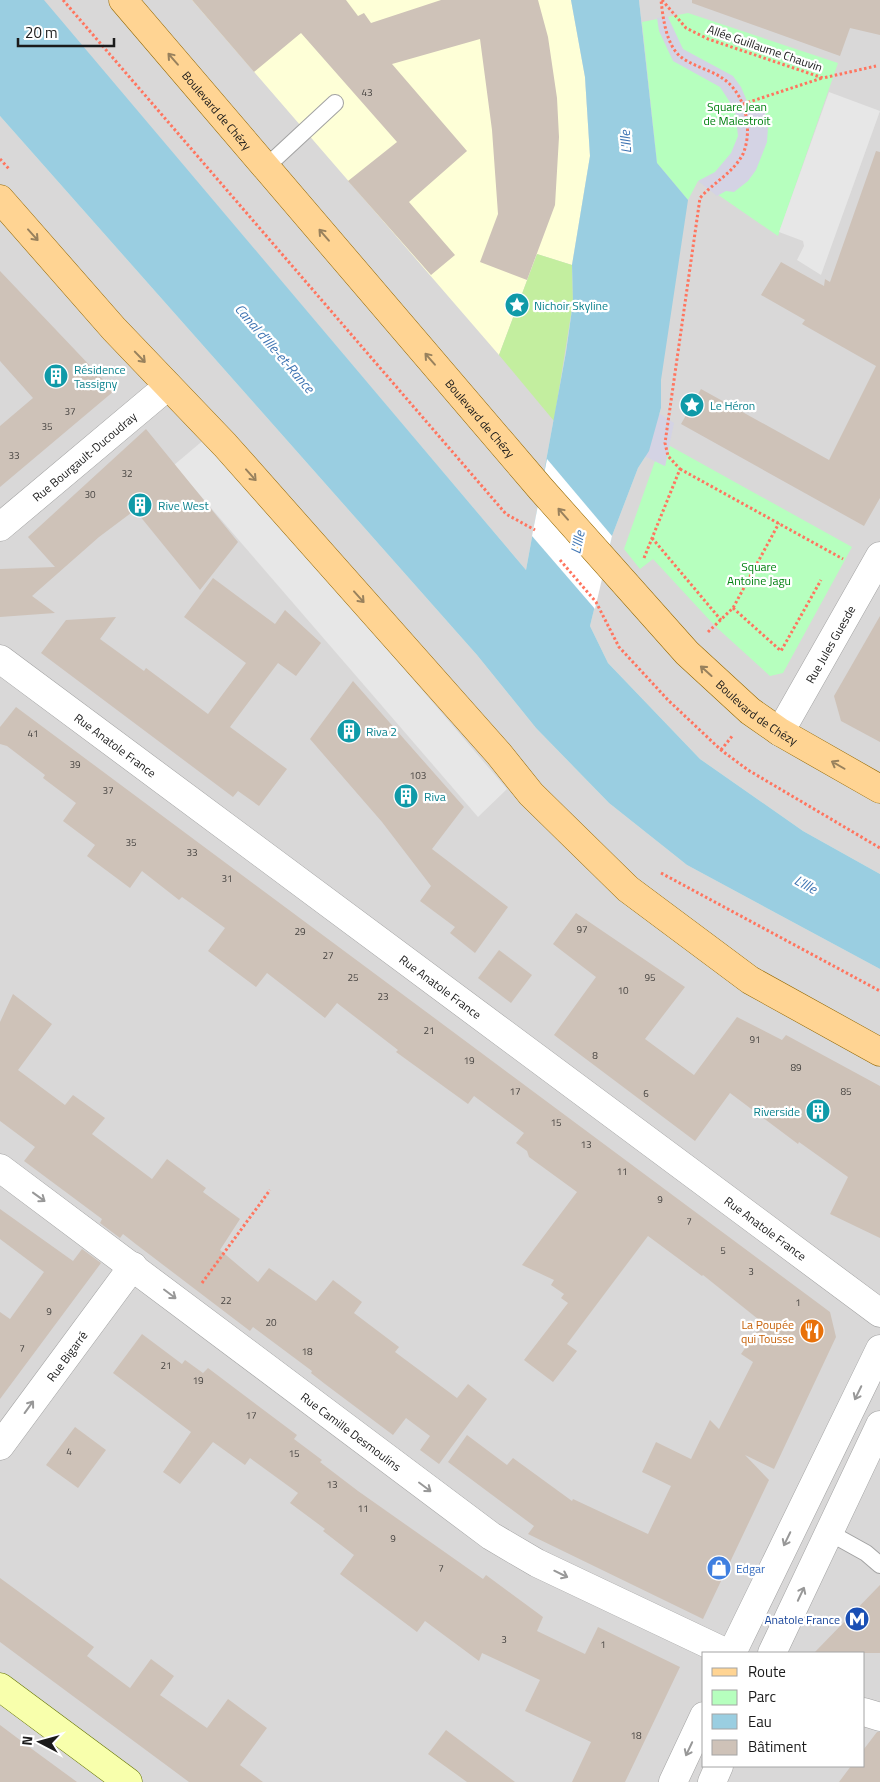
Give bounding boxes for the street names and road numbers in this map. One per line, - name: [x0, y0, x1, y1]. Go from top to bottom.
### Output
- street label: Allée Guillaume Chauvin: [705, 19, 825, 77]
- street label: Boulevard de Chézy: [178, 66, 257, 154]
- street label: Boulevard de Chézy: [441, 374, 520, 462]
- street label: Rue Bourgault-Ducoudray: [28, 407, 141, 506]
- street label: Rue Jules Guesde: [800, 602, 860, 687]
- street label: Boulevard de Chézy: [712, 675, 802, 750]
- street label: Rue Anatole France: [71, 708, 161, 782]
- street label: Rue Anatole France: [396, 950, 486, 1023]
- street label: Rue Anatole France: [721, 1191, 811, 1265]
- street label: Rue Bigarré: [41, 1327, 92, 1385]
- street label: Rue Camille Desmoulins: [297, 1387, 406, 1476]

